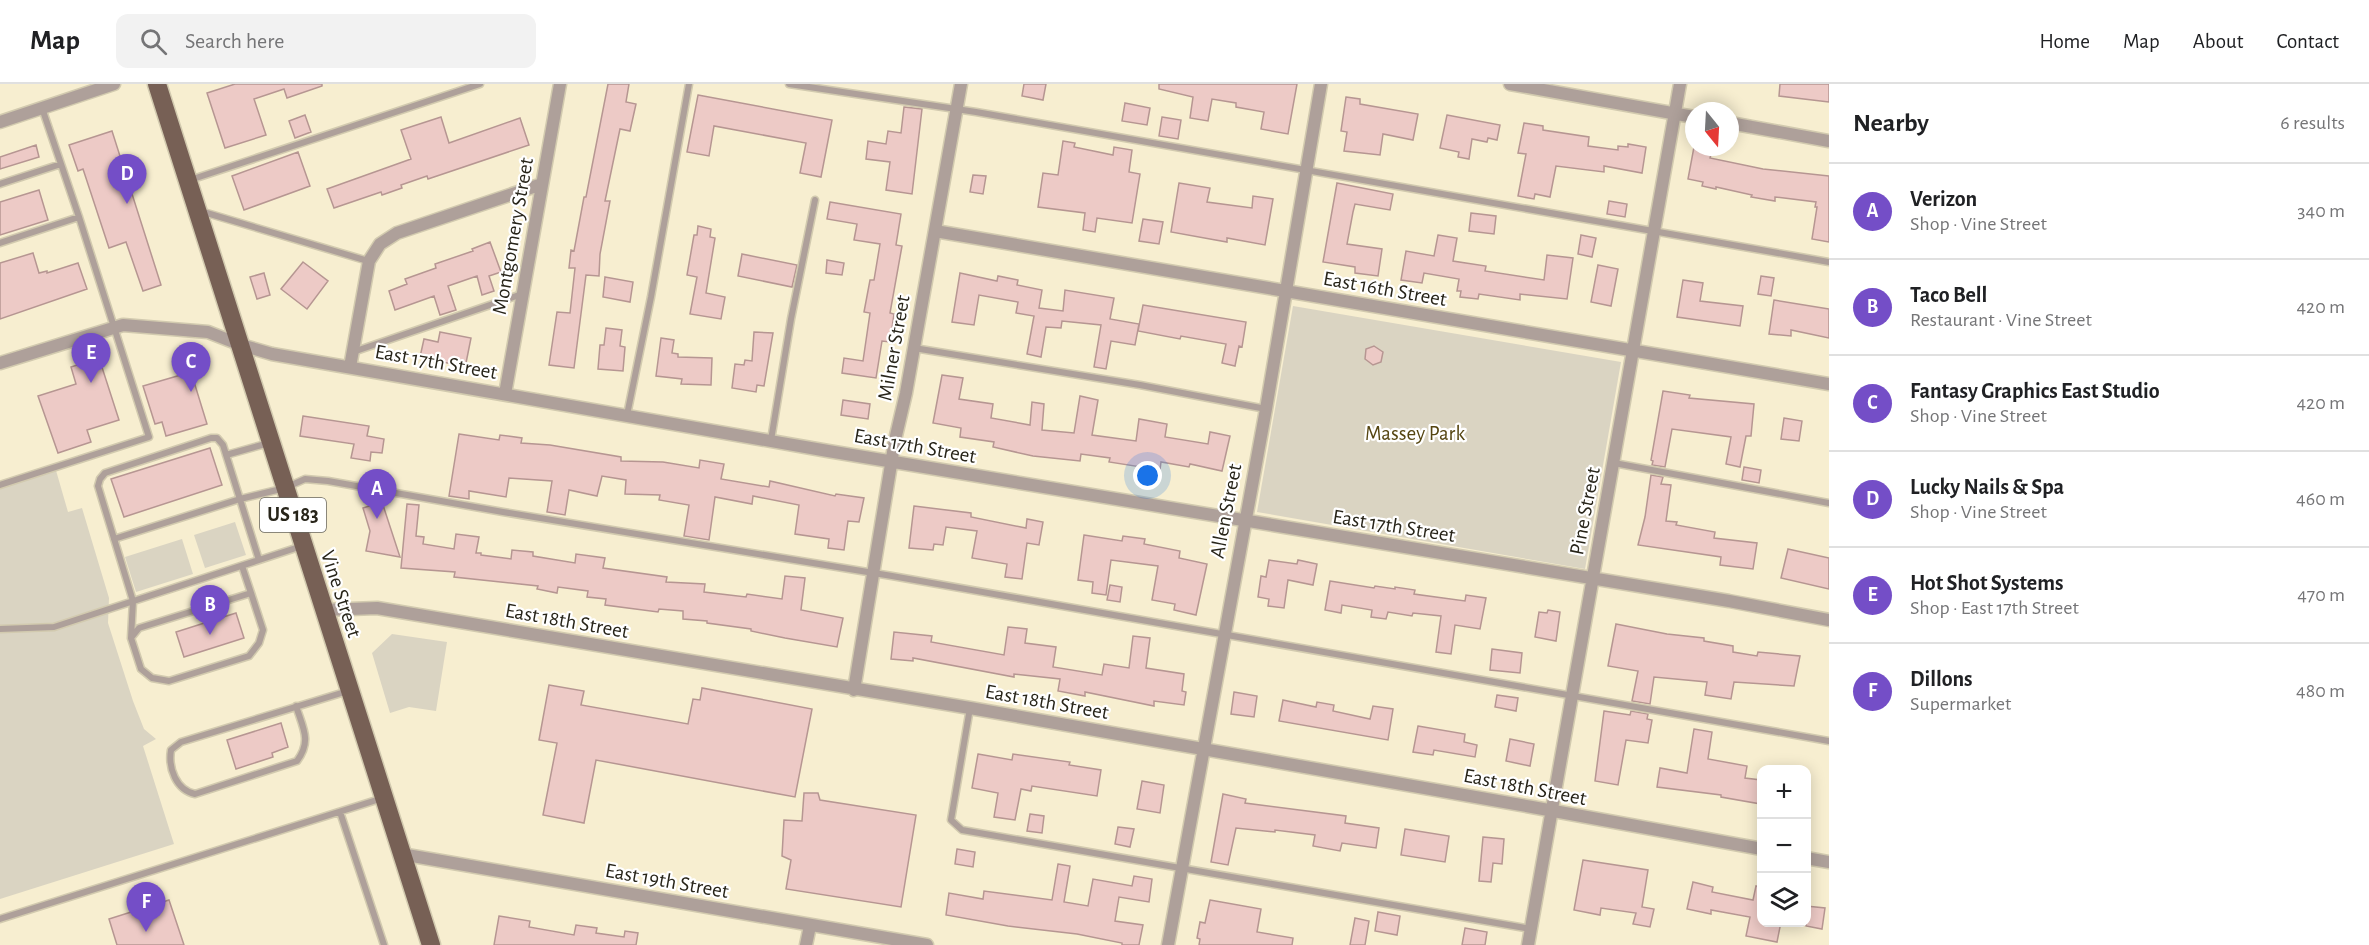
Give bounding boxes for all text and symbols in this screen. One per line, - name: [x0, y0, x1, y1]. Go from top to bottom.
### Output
- search box: [116, 14, 536, 68]
- icon: search: [137, 25, 170, 58]
- text: Map: [30, 27, 80, 55]
- text: Search here: [185, 30, 284, 52]
- text: Home: [2039, 31, 2090, 52]
- text: Map: [2123, 31, 2160, 52]
- text: About: [2193, 31, 2243, 52]
- text: Contact: [2276, 31, 2339, 52]
- north arrow: [1685, 102, 1739, 156]
- text: Nearby: [1853, 110, 1929, 136]
- text: 6 results: [2280, 113, 2345, 133]
- pin: D: [108, 154, 146, 204]
- street label: Montgomery Street: [489, 156, 537, 316]
- text: Verizon: [1910, 188, 1977, 210]
- text: A: [1867, 201, 1879, 221]
- text: 340 m: [2297, 201, 2345, 221]
- text: Shop · Vine Street: [1910, 214, 2047, 234]
- street label: East 16th Street: [1322, 268, 1449, 310]
- text: Taco Bell: [1910, 284, 1987, 306]
- street label: Milner Street: [874, 293, 914, 403]
- text: B: [1867, 297, 1878, 317]
- text: 420 m: [2296, 297, 2345, 317]
- text: Restaurant · Vine Street: [1910, 310, 2092, 330]
- pin: E: [72, 334, 110, 383]
- street label: East 17th Street: [373, 341, 499, 383]
- pin: C: [172, 342, 210, 392]
- text: Fantasy Graphics East Studio: [1910, 380, 2160, 402]
- text: C: [1867, 393, 1878, 413]
- text: 420 m: [2296, 393, 2345, 413]
- text: Shop · Vine Street: [1910, 406, 2047, 426]
- park label: Massey Park: [1365, 423, 1465, 444]
- street label: East 17th Street: [852, 425, 978, 467]
- your location: [1133, 461, 1162, 490]
- street label: Allen Street: [1207, 462, 1246, 560]
- street label: Pine Street: [1566, 465, 1604, 557]
- pin: A: [358, 470, 397, 519]
- text: Lucky Nails & Spa: [1910, 476, 2064, 498]
- text: D: [1866, 489, 1879, 509]
- text: 460 m: [2296, 489, 2345, 509]
- road number: US 183: [260, 498, 326, 532]
- text: Shop · Vine Street: [1910, 502, 2047, 522]
- street label: East 17th Street: [1331, 506, 1457, 546]
- street label: Vine Street: [317, 548, 365, 640]
- text: Hot Shot Systems: [1910, 572, 2063, 594]
- text: E: [1867, 585, 1878, 605]
- text: 470 m: [2297, 585, 2345, 605]
- pin: B: [190, 586, 230, 635]
- text: Shop · East 17th Street: [1910, 598, 2079, 618]
- street label: East 18th Street: [504, 600, 631, 642]
- text: Dillons: [1910, 668, 1973, 690]
- street label: East 18th Street: [984, 681, 1111, 723]
- text: F: [1868, 681, 1877, 701]
- text: 480 m: [2296, 681, 2345, 701]
- text: Supermarket: [1910, 694, 2011, 714]
- street label: East 18th Street: [1462, 765, 1589, 809]
- map controls: [1757, 765, 1811, 927]
- button: +: [1757, 765, 1811, 819]
- button: −: [1757, 819, 1811, 873]
- street label: East 19th Street: [604, 860, 731, 902]
- button: layers: [1757, 873, 1811, 927]
- pin: F: [126, 882, 166, 932]

